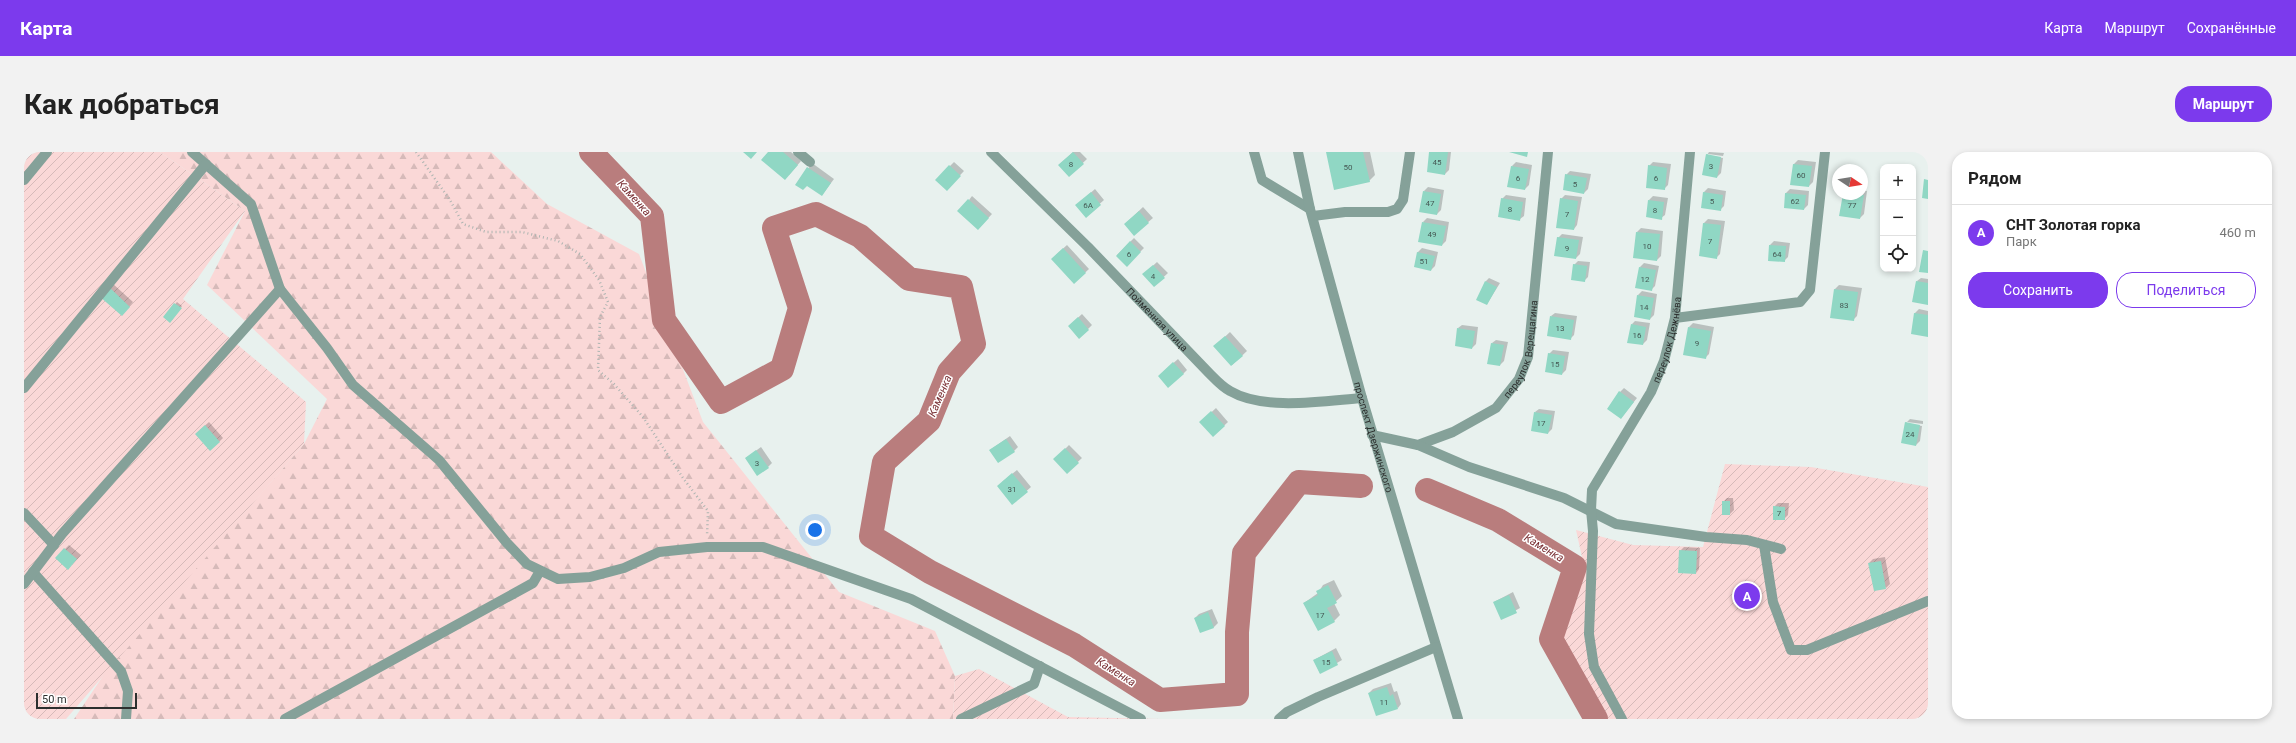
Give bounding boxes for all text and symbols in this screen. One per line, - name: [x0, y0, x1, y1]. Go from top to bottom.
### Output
- text: Карта: [20, 17, 72, 40]
- text: Карта: [2044, 20, 2083, 36]
- text: Маршрут: [2105, 20, 2165, 36]
- text: Сохранённые: [2187, 20, 2276, 36]
- button: Маршрут: [2175, 86, 2272, 122]
- text: Как добраться: [24, 88, 220, 121]
- house number: 45: [1433, 158, 1442, 167]
- house number: 8: [1069, 160, 1074, 169]
- house number: 3: [1709, 162, 1713, 171]
- house number: 50: [1344, 163, 1353, 172]
- north arrow: [1832, 164, 1868, 200]
- map controls: [1880, 164, 1916, 272]
- button: +: [1880, 164, 1916, 200]
- text: Рядом: [1968, 168, 2022, 188]
- house number: 60: [1797, 171, 1806, 180]
- house number: 6: [1516, 174, 1521, 183]
- house number: 6: [1654, 174, 1659, 183]
- water label: Каменка: [614, 177, 654, 219]
- house number: 5: [1573, 180, 1578, 189]
- house number: 5: [1710, 197, 1715, 206]
- house number: 62: [1791, 197, 1800, 206]
- house number: 47: [1426, 199, 1435, 208]
- button: −: [1880, 200, 1916, 236]
- house number: 6А: [1083, 201, 1094, 210]
- house number: 77: [1848, 201, 1857, 210]
- house number: 8: [1508, 205, 1513, 214]
- house number: 8: [1653, 206, 1658, 215]
- house number: 7: [1565, 210, 1570, 219]
- text: СНТ Золотая горка: [2006, 216, 2140, 234]
- text: A: [1977, 225, 1985, 240]
- text: 460 m: [2219, 225, 2256, 240]
- house number: 49: [1428, 230, 1437, 239]
- text: Парк: [2006, 234, 2037, 249]
- button: locate: [1880, 236, 1916, 272]
- house number: 7: [1708, 237, 1713, 246]
- house number: 10: [1643, 242, 1652, 251]
- house number: 9: [1565, 244, 1569, 253]
- house number: 6: [1127, 250, 1132, 259]
- house number: 64: [1773, 250, 1782, 259]
- house number: 51: [1420, 257, 1429, 266]
- house number: 4: [1151, 272, 1156, 281]
- button: Сохранить: [1968, 272, 2108, 308]
- button: Поделиться: [2116, 272, 2256, 308]
- house number: 12: [1641, 275, 1650, 284]
- street label: Пойменная улица: [1124, 285, 1190, 353]
- street label: переулок Дежнёва: [1650, 296, 1682, 384]
- street label: переулок Верещагина: [1501, 300, 1539, 400]
- house number: 83: [1840, 301, 1849, 310]
- house number: 14: [1640, 303, 1649, 312]
- house number: 13: [1556, 324, 1565, 333]
- house number: 16: [1633, 331, 1642, 340]
- house number: 9: [1695, 339, 1699, 348]
- house number: 15: [1551, 360, 1560, 369]
- water label: Каменка: [925, 373, 955, 419]
- street label: проспект Дзержинского: [1352, 380, 1395, 494]
- house number: 17: [1537, 419, 1546, 428]
- house number: 24: [1906, 430, 1915, 439]
- house number: 3: [755, 459, 759, 468]
- house number: 31: [1008, 485, 1017, 494]
- house number: 7: [1777, 509, 1782, 518]
- your location: [805, 520, 825, 540]
- water label: Каменка: [1522, 531, 1566, 565]
- pin: A: [1734, 581, 1760, 611]
- house number: 17: [1316, 611, 1325, 620]
- water label: Каменка: [1094, 655, 1138, 689]
- house number: 15: [1322, 658, 1331, 667]
- scale bar: [36, 691, 137, 710]
- text: 50 m: [42, 693, 67, 706]
- house number: 11: [1380, 698, 1389, 707]

